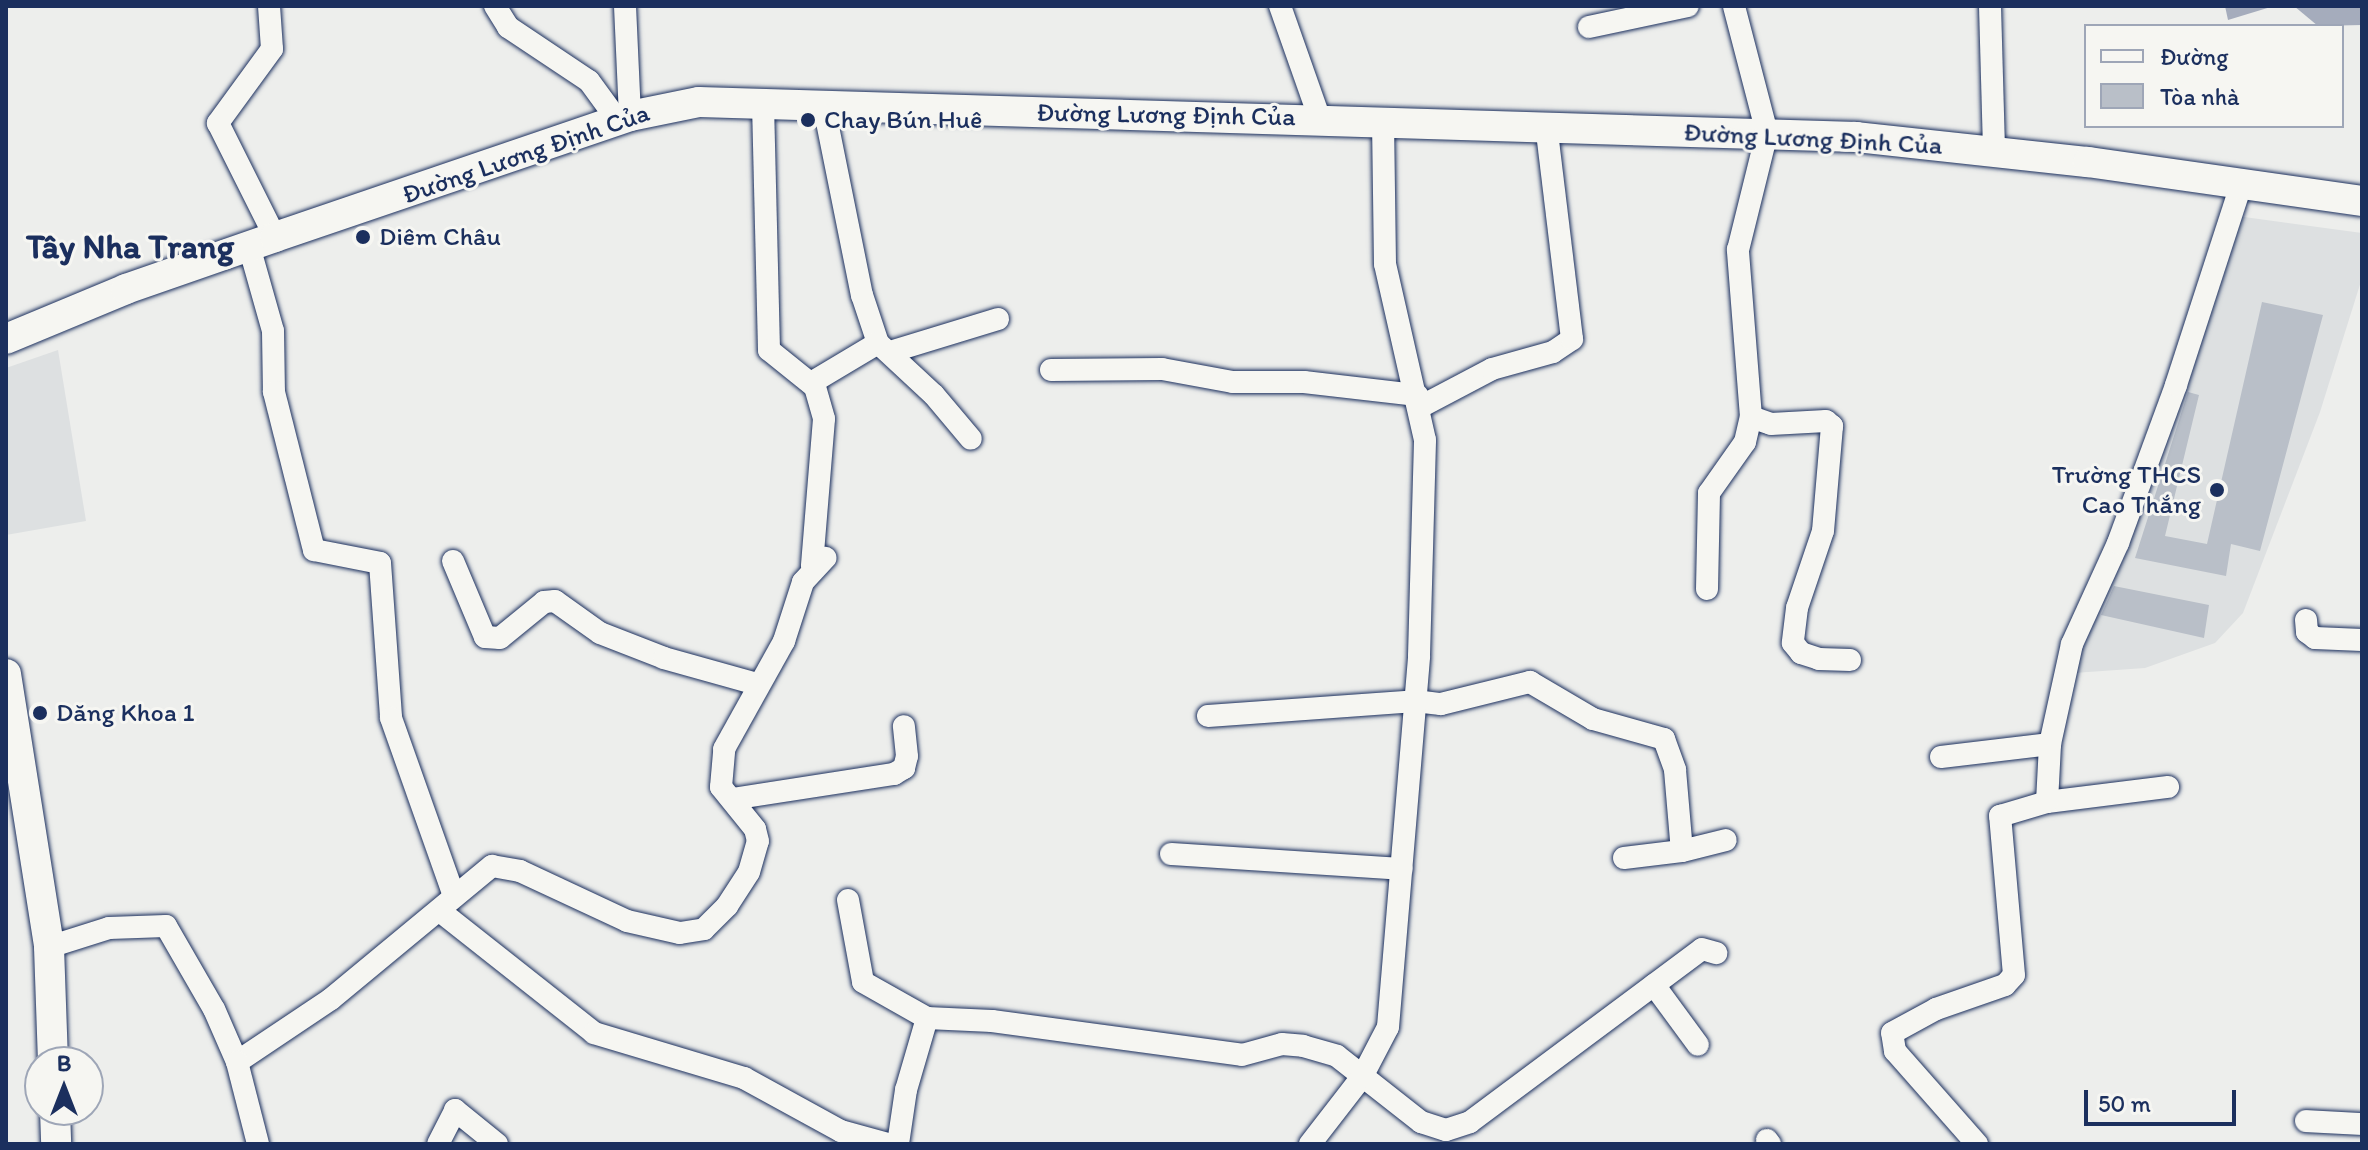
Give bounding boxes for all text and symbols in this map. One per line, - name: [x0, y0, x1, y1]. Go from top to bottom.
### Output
- legend: [2084, 24, 2344, 128]
- text: Đường: [2160, 42, 2229, 71]
- text: Tòa nhà: [2160, 82, 2240, 111]
- street label: Đường Lương Định Của: [399, 97, 653, 211]
- street label: Đường Lương Định Của: [1037, 97, 1295, 133]
- place label: Chay Bún Huê: [824, 104, 983, 136]
- marker: Chay Bún Huê: [799, 111, 817, 129]
- street label: Đường Lương Định Của: [1683, 117, 1943, 161]
- place label: Diêm Châu: [379, 221, 502, 253]
- district label: Tây Nha Trang: [27, 227, 233, 267]
- marker: Diêm Châu: [354, 228, 372, 246]
- place label: Trường THCS Cao Thắng: [2052, 459, 2201, 520]
- marker: Trường THCS Cao Thắng: [2208, 481, 2226, 499]
- place label: Dăng Khoa 1: [56, 697, 195, 729]
- marker: Dăng Khoa 1: [31, 704, 49, 722]
- north arrow: [24, 1046, 104, 1126]
- text: B: [57, 1050, 71, 1077]
- scale bar: [2088, 1074, 2240, 1124]
- text: 50 m: [2098, 1089, 2151, 1118]

